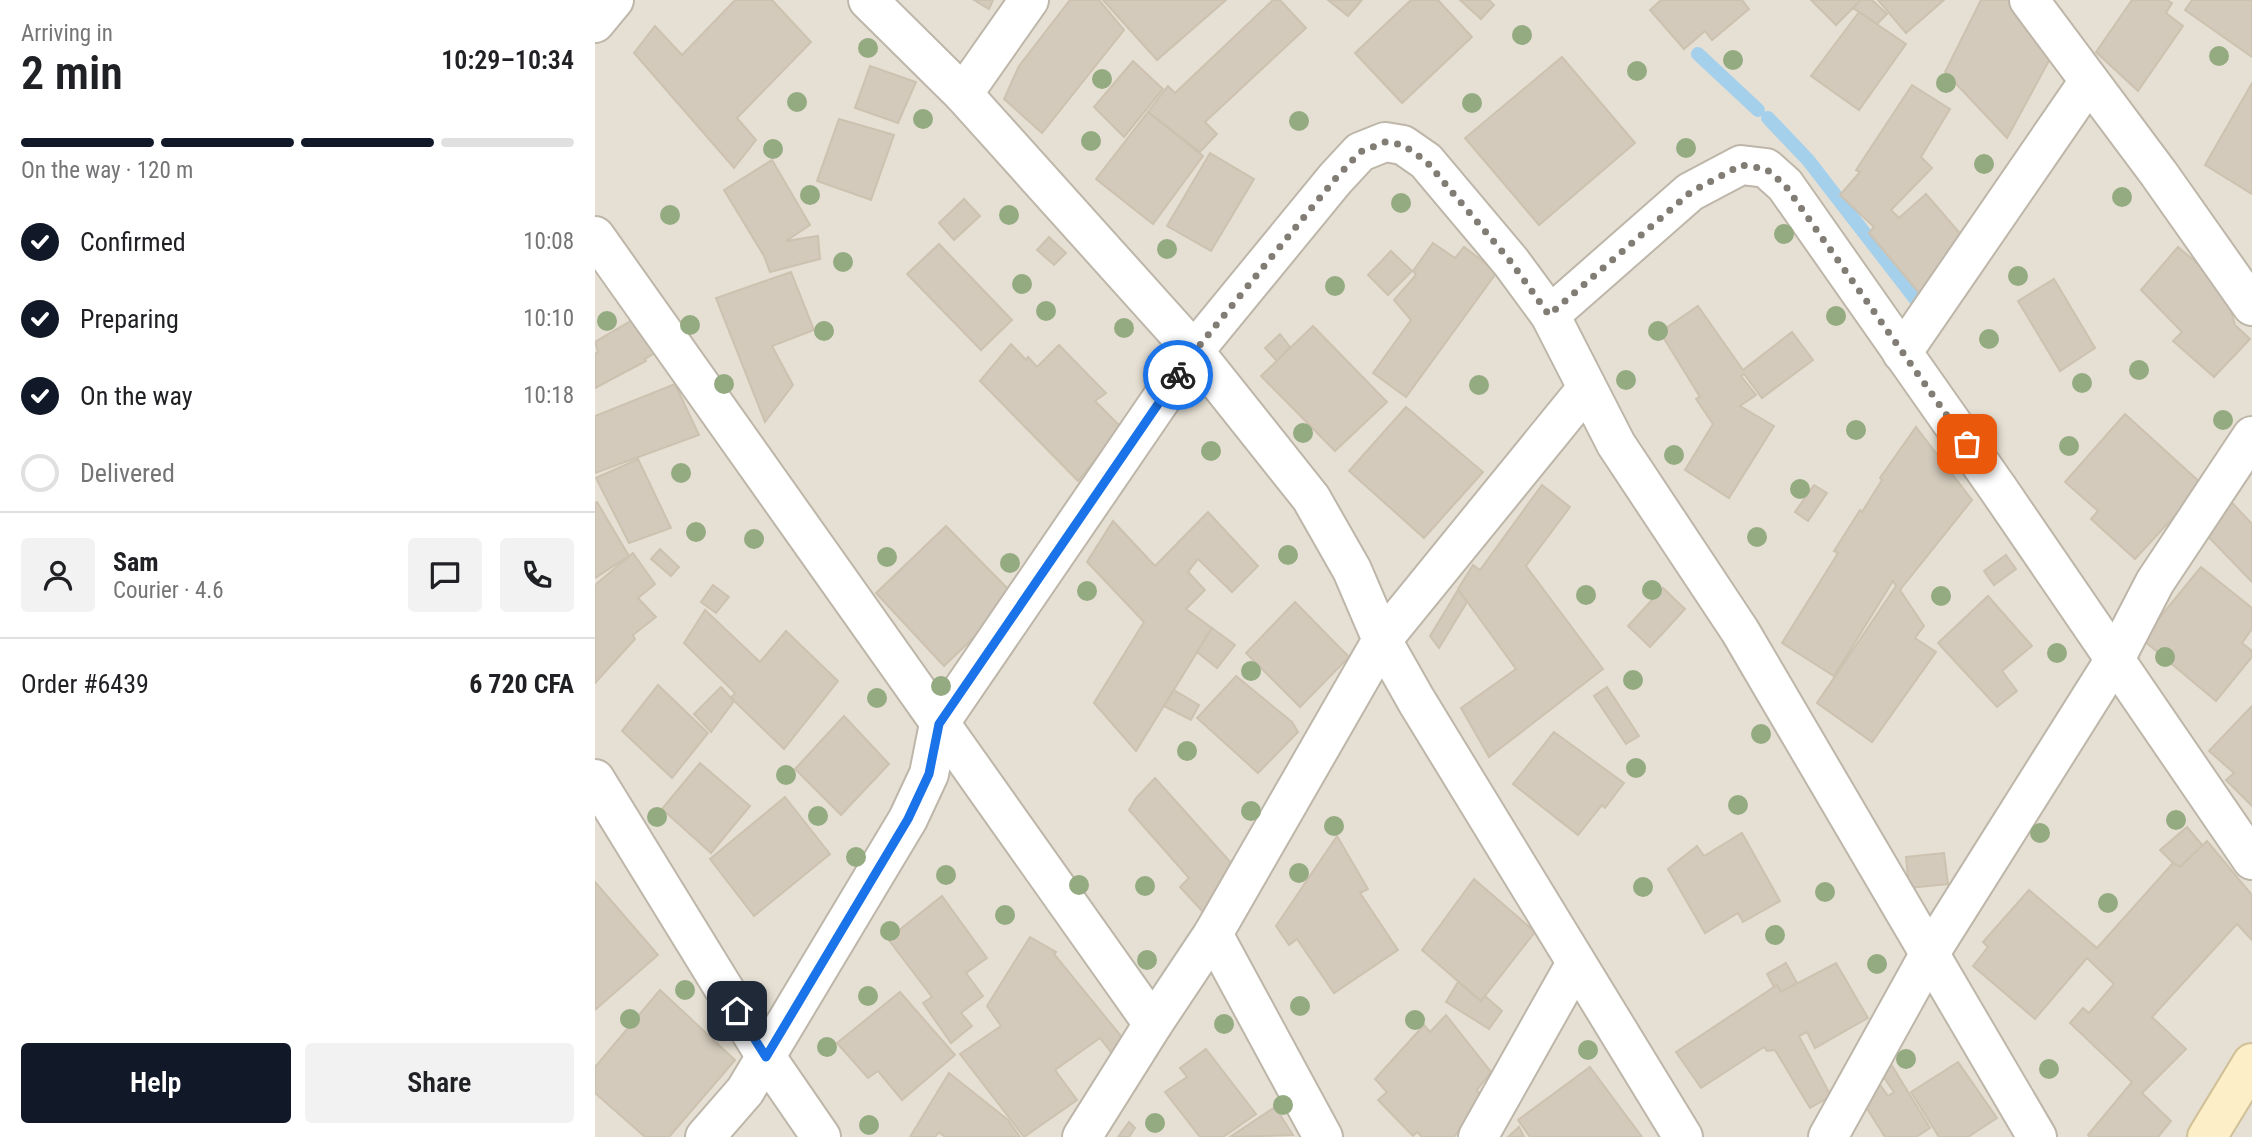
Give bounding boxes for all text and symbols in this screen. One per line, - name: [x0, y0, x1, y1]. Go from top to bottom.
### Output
- text: Arriving in: [21, 20, 113, 47]
- text: 10:29–10:34: [441, 45, 574, 75]
- text: 2 min: [21, 46, 123, 100]
- text: On the way · 120 m: [21, 157, 193, 184]
- icon: check: [21, 223, 59, 261]
- text: Confirmed: [80, 227, 186, 257]
- text: 10:08: [523, 228, 574, 255]
- icon: check: [21, 300, 59, 338]
- text: Preparing: [80, 304, 179, 334]
- text: 10:10: [523, 305, 574, 332]
- courier: [1143, 340, 1213, 410]
- icon: bike: [1159, 356, 1197, 394]
- icon: check: [21, 377, 59, 415]
- text: On the way: [80, 381, 193, 411]
- text: 10:18: [523, 382, 574, 409]
- pin: [1937, 414, 1997, 474]
- icon: bag: [1948, 425, 1986, 463]
- text: Delivered: [80, 458, 175, 488]
- button: person: [21, 538, 95, 612]
- button: chat: [408, 538, 482, 612]
- button: phone: [500, 538, 574, 612]
- text: Sam: [113, 547, 159, 577]
- text: Courier · 4.6: [113, 577, 224, 604]
- text: Order #6439: [21, 669, 149, 699]
- text: 6 720 CFA: [469, 669, 574, 699]
- pin: [707, 981, 767, 1041]
- icon: home: [718, 992, 756, 1030]
- button: Help: [21, 1043, 291, 1123]
- button: Share: [305, 1043, 574, 1123]

